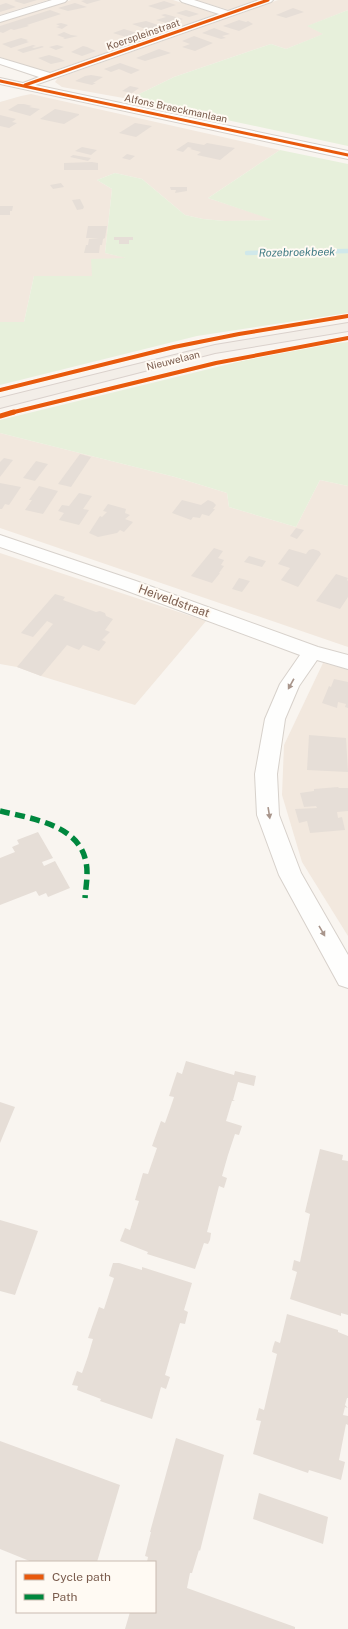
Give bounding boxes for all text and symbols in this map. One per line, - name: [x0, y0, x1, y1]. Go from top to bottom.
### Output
- street label: Koerspleinstraat: [105, 16, 181, 52]
- street label: Alfons Braeckmanlaan: [123, 91, 229, 125]
- water label: Rozebroekbeek: [259, 245, 335, 259]
- street label: Nieuwelaan: [145, 348, 201, 372]
- street label: Heiveldstraat: [136, 582, 212, 620]
- one-way arrow: [288, 678, 294, 690]
- one-way arrow: [266, 807, 272, 819]
- one-way arrow: [318, 925, 325, 937]
- legend: [16, 1561, 156, 1613]
- text: Cycle path: [52, 1570, 111, 1584]
- text: Path: [52, 1590, 78, 1604]

